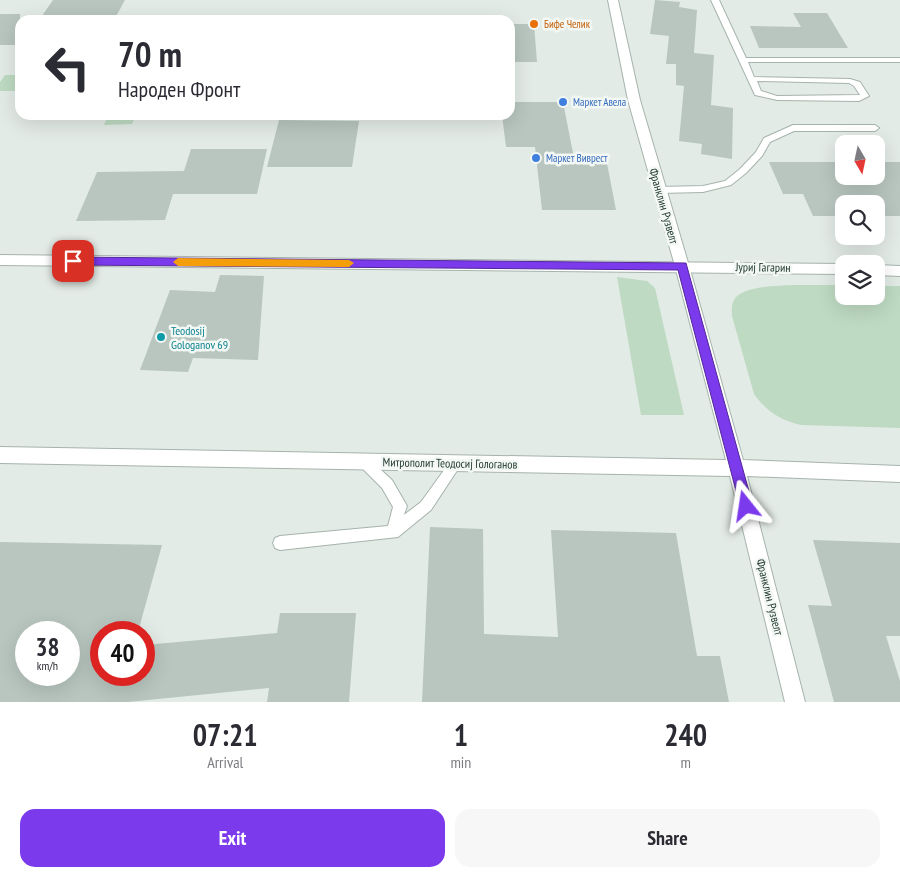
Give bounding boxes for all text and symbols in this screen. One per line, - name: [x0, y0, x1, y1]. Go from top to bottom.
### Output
- place label: Бифе Челик: [544, 17, 591, 31]
- marker: Бифе Челик: [528, 18, 540, 30]
- text: 70 m: [118, 31, 182, 77]
- icon: left: [35, 35, 100, 100]
- text: Народен Фронт: [118, 75, 240, 103]
- place label: Маркет Авела: [573, 95, 626, 109]
- marker: Маркет Авела: [557, 96, 569, 108]
- north arrow: [835, 135, 885, 185]
- map controls: [835, 135, 885, 305]
- place label: Маркет Виврест: [546, 151, 608, 165]
- marker: Маркет Виврест: [530, 152, 542, 164]
- street label: Франклин Рузвелт: [646, 166, 682, 246]
- button: search: [835, 195, 885, 245]
- pin: [52, 240, 94, 282]
- icon: arrive: [59, 247, 87, 275]
- button: layers: [835, 255, 885, 305]
- street label: Јуриј Гагарин: [734, 259, 791, 275]
- place label: Teodosij Gologanov 69: [171, 323, 228, 352]
- marker: Teodosij Gologanov 69: [155, 331, 167, 343]
- street label: Митрополит Теодосиј Гологанов: [383, 454, 518, 472]
- position arrow: [719, 479, 771, 531]
- street label: Франклин Рузвелт: [753, 557, 787, 637]
- speed limit sign: 40: [90, 621, 155, 686]
- text: 38: [36, 631, 59, 663]
- text: km/h: [37, 658, 58, 673]
- text: 07:21: [193, 715, 258, 754]
- text: 1: [454, 715, 468, 754]
- text: 240: [664, 715, 707, 754]
- text: Arrival: [207, 752, 243, 772]
- text: min: [450, 752, 471, 772]
- text: m: [680, 752, 691, 772]
- button: Exit: [20, 809, 445, 867]
- button: Share: [455, 809, 880, 867]

